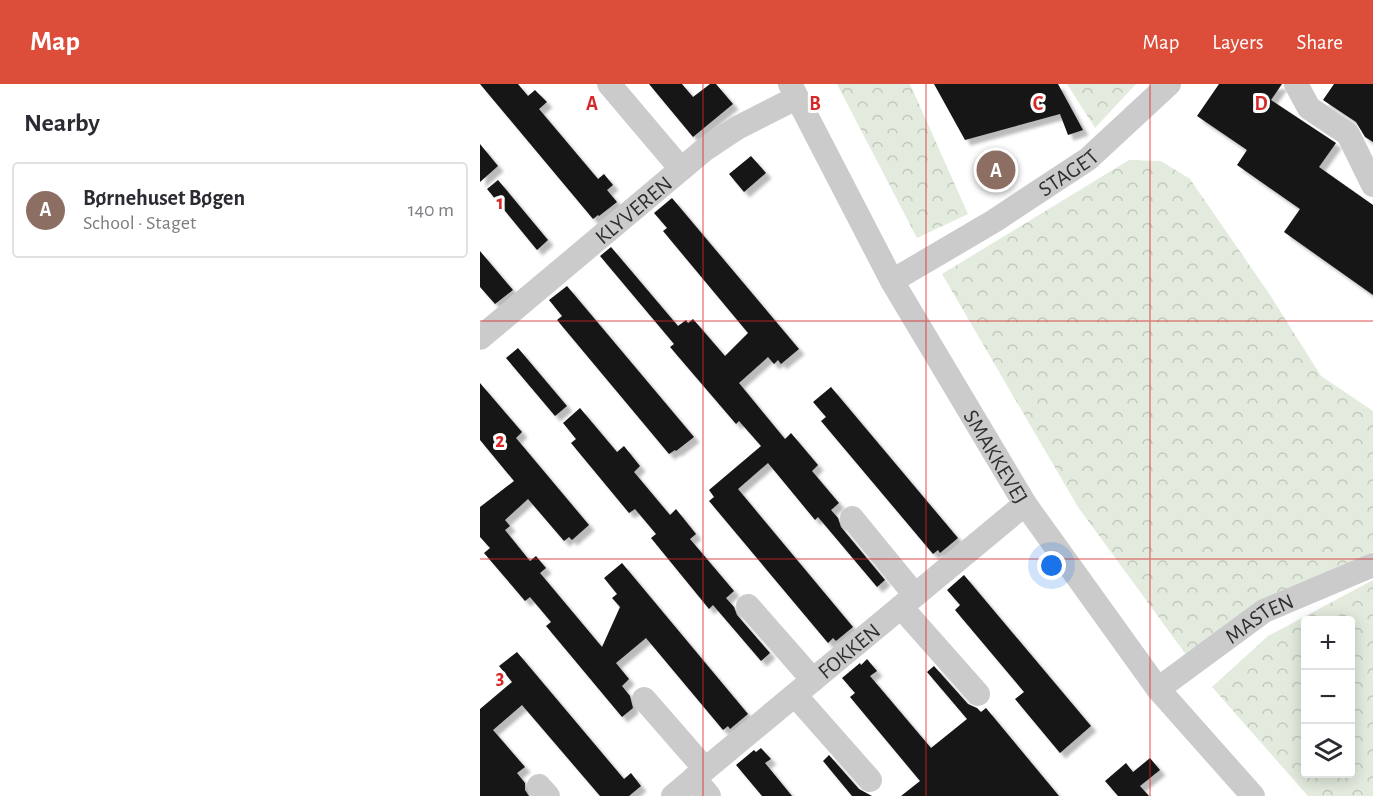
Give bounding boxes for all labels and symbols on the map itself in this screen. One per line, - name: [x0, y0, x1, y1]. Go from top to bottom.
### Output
- text: A: [586, 94, 598, 114]
- text: B: [809, 94, 821, 114]
- text: C: [1033, 94, 1044, 114]
- text: D: [1254, 94, 1268, 114]
- street label: STAGET: [1035, 145, 1103, 201]
- pin: A: [976, 148, 1016, 193]
- street label: KLYVEREN: [591, 172, 676, 248]
- text: 1: [496, 193, 504, 213]
- street label: SMAKKEVEJ: [959, 406, 1032, 508]
- text: 2: [495, 431, 505, 451]
- your location: [1037, 551, 1066, 580]
- street label: MASTEN: [1221, 590, 1297, 648]
- street label: FOKKEN: [814, 619, 884, 683]
- text: 3: [496, 668, 504, 688]

